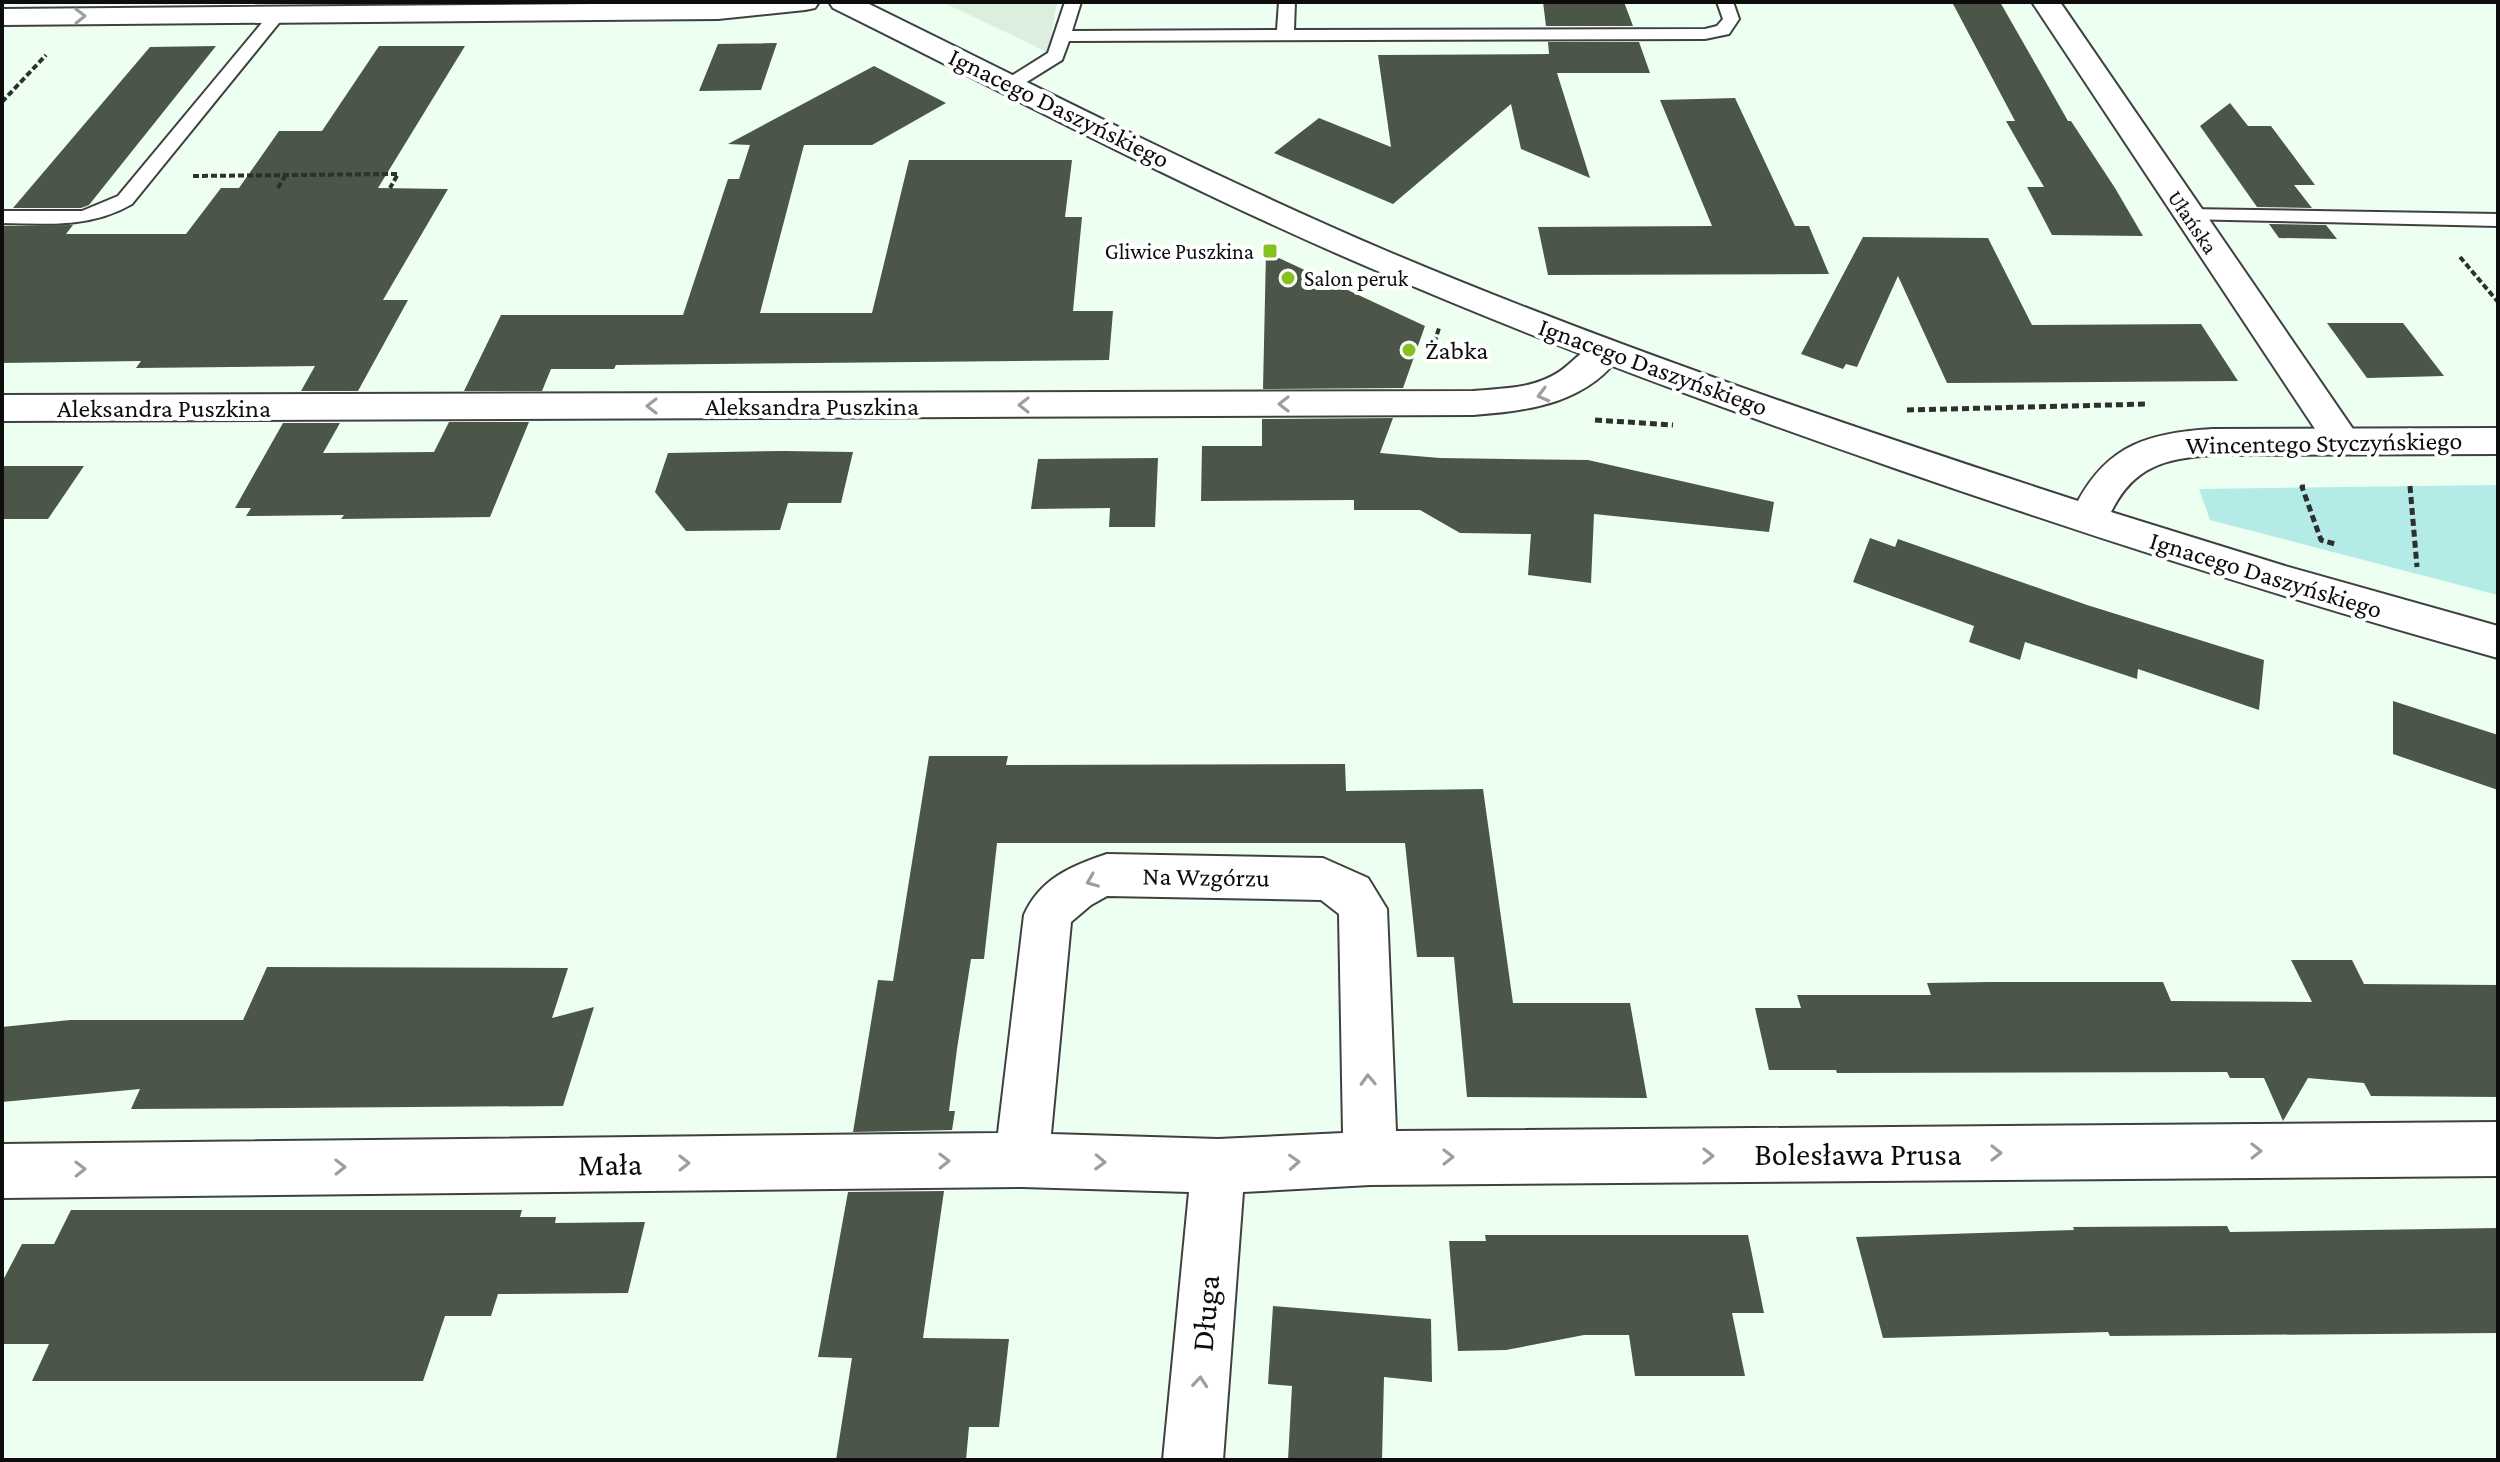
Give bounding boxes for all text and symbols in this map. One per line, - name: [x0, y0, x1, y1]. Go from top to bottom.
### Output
- one-way arrow: [74, 7, 87, 25]
- street label: Ignacego Daszyńskiego: [944, 42, 1174, 174]
- street label: Ułańska: [2163, 185, 2223, 259]
- place label: Gliwice Puszkina: [1105, 239, 1254, 264]
- marker: Gliwice Puszkina: [1261, 242, 1279, 260]
- place label: Salon peruk: [1304, 266, 1409, 291]
- marker: Salon peruk: [1279, 269, 1297, 287]
- street label: Ignacego Daszyńskiego: [1535, 312, 1771, 422]
- place label: Żabka: [1425, 336, 1488, 365]
- marker: Żabka: [1400, 341, 1418, 359]
- one-way arrow: [1536, 386, 1550, 403]
- street label: Aleksandra Puszkina: [705, 392, 919, 421]
- street label: Aleksandra Puszkina: [57, 394, 271, 423]
- one-way arrow: [1277, 395, 1290, 413]
- one-way arrow: [1017, 396, 1030, 414]
- one-way arrow: [645, 397, 658, 415]
- street label: Wincentego Styczyńskiego: [2185, 426, 2463, 460]
- street label: Ignacego Daszyńskiego: [2146, 526, 2386, 624]
- street label: Na Wzgórzu: [1142, 861, 1270, 893]
- one-way arrow: [1086, 871, 1100, 888]
- one-way arrow: [1359, 1073, 1377, 1086]
- street label: Bolesława Prusa: [1754, 1136, 1962, 1172]
- one-way arrow: [2250, 1142, 2263, 1160]
- one-way arrow: [1990, 1144, 2003, 1162]
- street label: Mała: [577, 1145, 643, 1183]
- one-way arrow: [1702, 1147, 1715, 1164]
- one-way arrow: [1442, 1149, 1455, 1166]
- one-way arrow: [938, 1152, 951, 1169]
- one-way arrow: [678, 1154, 691, 1172]
- one-way arrow: [1094, 1154, 1107, 1171]
- one-way arrow: [1288, 1154, 1301, 1171]
- one-way arrow: [334, 1158, 347, 1176]
- one-way arrow: [74, 1161, 87, 1178]
- street label: Długa: [1184, 1273, 1226, 1353]
- one-way arrow: [1191, 1375, 1208, 1388]

